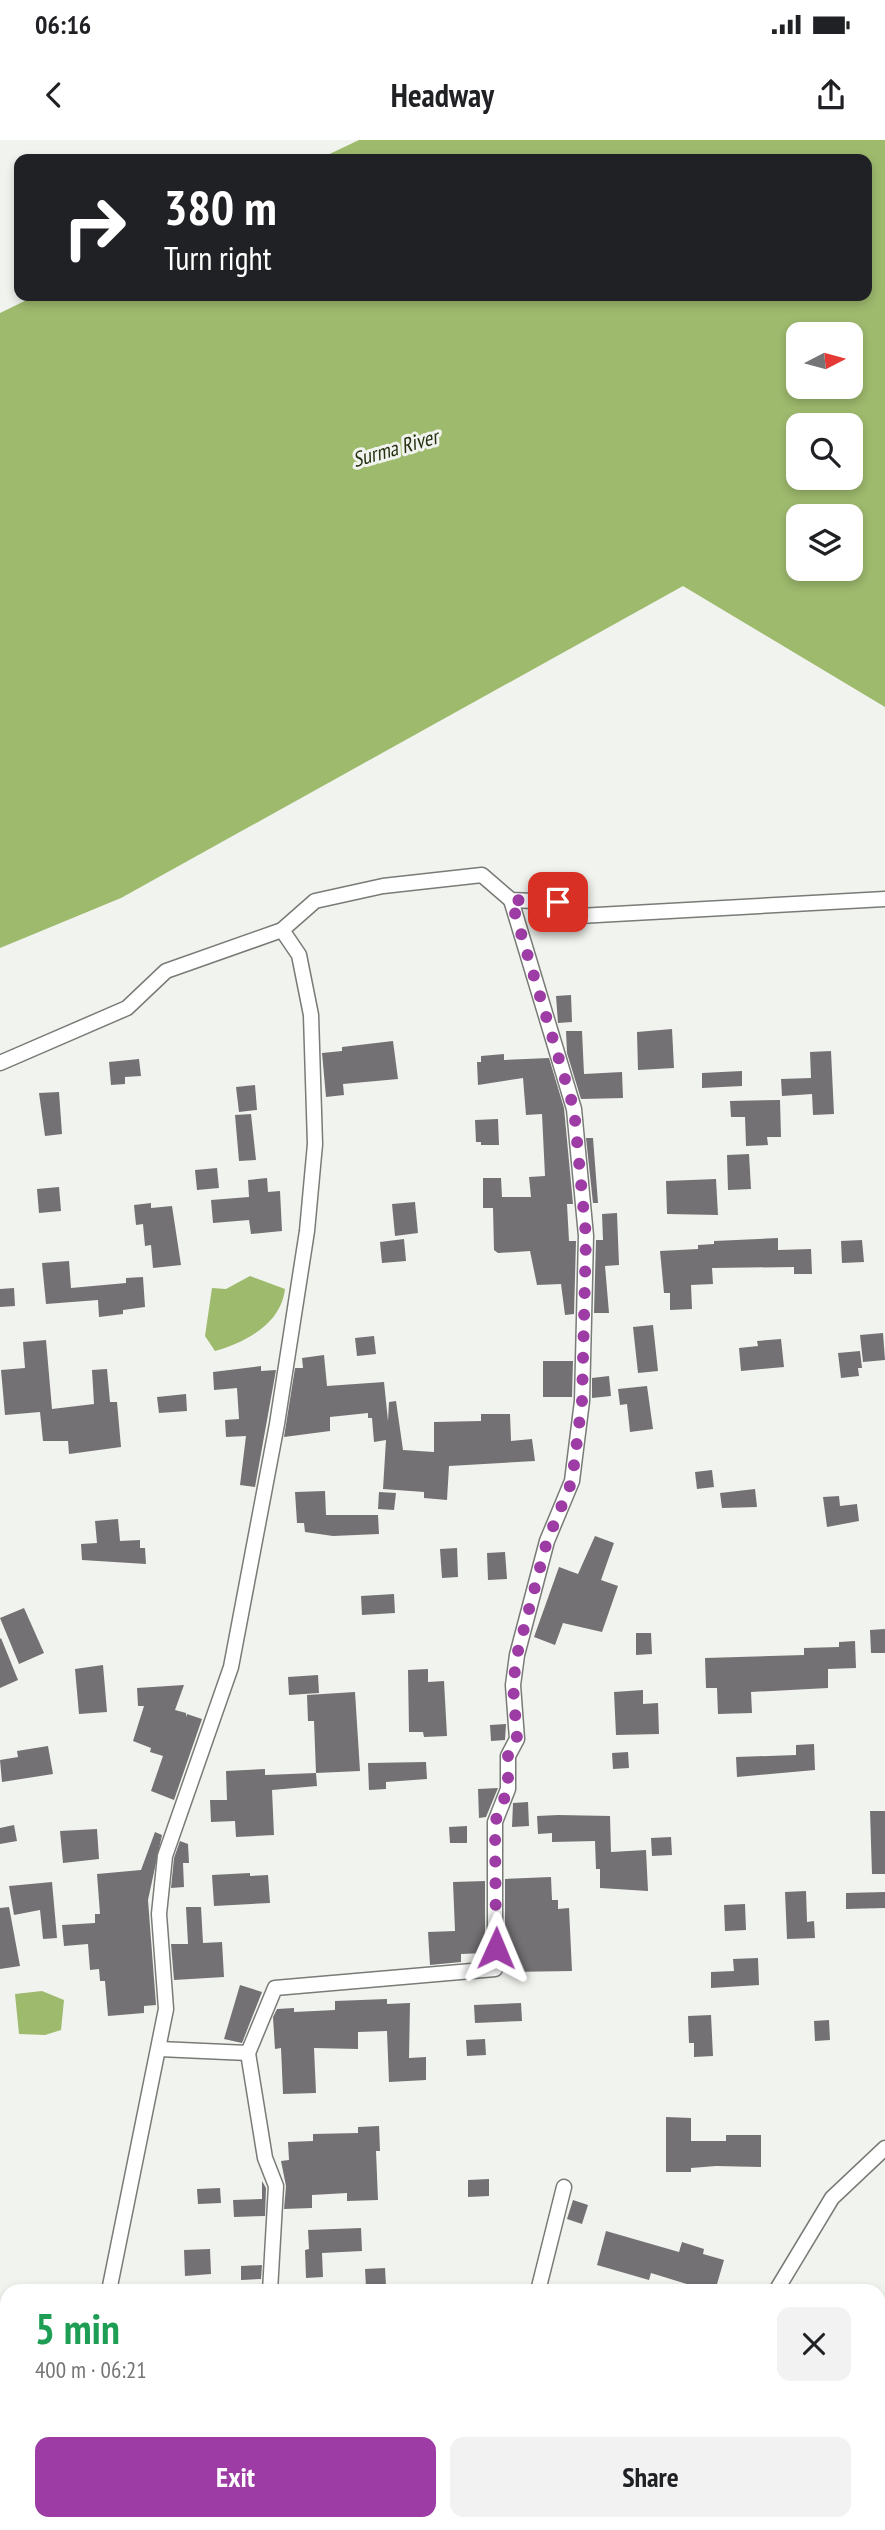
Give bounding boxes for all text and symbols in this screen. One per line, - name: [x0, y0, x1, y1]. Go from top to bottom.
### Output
- text: 06:16: [35, 8, 91, 41]
- text: Headway: [391, 74, 494, 116]
- icon: back: [35, 76, 73, 114]
- icon: share: [812, 76, 850, 114]
- text: 380 m: [164, 175, 277, 239]
- icon: right: [49, 182, 140, 273]
- text: Turn right: [164, 237, 272, 279]
- north arrow: [786, 322, 863, 399]
- map controls: [786, 322, 863, 581]
- button: search: [786, 413, 863, 490]
- water label: Surma River: [349, 422, 444, 473]
- button: layers: [786, 504, 863, 581]
- pin: [528, 872, 588, 932]
- icon: arrive: [539, 883, 577, 921]
- position arrow: [459, 1911, 533, 1985]
- text: 5 min: [35, 2301, 120, 2356]
- button: close: [777, 2307, 851, 2381]
- text: 400 m · 06:21: [35, 2355, 147, 2384]
- button: Exit: [35, 2437, 436, 2517]
- button: Share: [450, 2437, 851, 2517]

